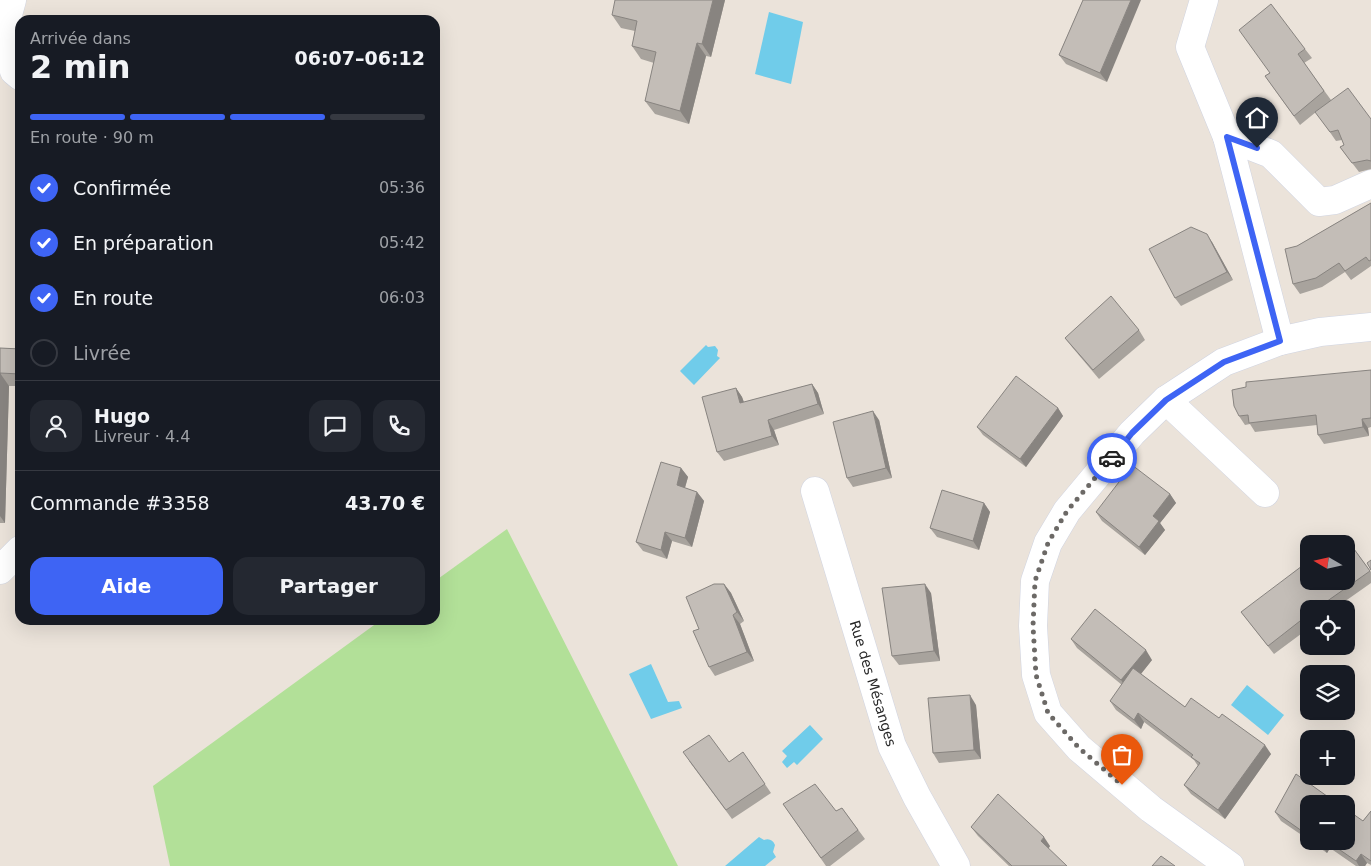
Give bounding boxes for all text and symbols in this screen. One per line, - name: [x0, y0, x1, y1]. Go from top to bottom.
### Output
- text: Arrivée dans: [30, 29, 131, 48]
- text: 06:07–06:12: [295, 47, 425, 69]
- text: 2 min: [30, 48, 131, 86]
- pin: [1236, 97, 1278, 148]
- icon: home: [1243, 104, 1271, 132]
- text: En route · 90 m: [30, 128, 154, 147]
- icon: check: [30, 174, 58, 202]
- text: Confirmée: [73, 177, 171, 199]
- text: 05:36: [379, 178, 425, 197]
- icon: check: [30, 229, 58, 257]
- text: En préparation: [73, 232, 214, 254]
- text: 05:42: [379, 233, 425, 252]
- icon: check: [30, 284, 58, 312]
- text: En route: [73, 287, 153, 309]
- text: 06:03: [379, 288, 425, 307]
- text: Livrée: [73, 342, 131, 364]
- button: person: [30, 400, 82, 452]
- button: chat: [309, 400, 361, 452]
- button: phone: [373, 400, 425, 452]
- text: Hugo: [94, 405, 150, 427]
- text: Livreur · 4.4: [94, 427, 190, 446]
- courier: [1087, 433, 1137, 483]
- icon: car: [1098, 444, 1126, 472]
- text: Commande #3358: [30, 492, 210, 514]
- text: 43.70 €: [345, 492, 425, 514]
- north arrow: [1300, 535, 1355, 590]
- map controls: [1300, 535, 1355, 850]
- button: Aide: [30, 557, 223, 615]
- button: Partager: [233, 557, 425, 615]
- button: locate: [1300, 600, 1355, 655]
- street label: Rue des Mésanges: [847, 619, 900, 748]
- button: layers: [1300, 665, 1355, 720]
- button: +: [1300, 730, 1355, 785]
- pin: [1101, 734, 1143, 785]
- icon: bag: [1108, 741, 1136, 769]
- button: −: [1300, 795, 1355, 850]

